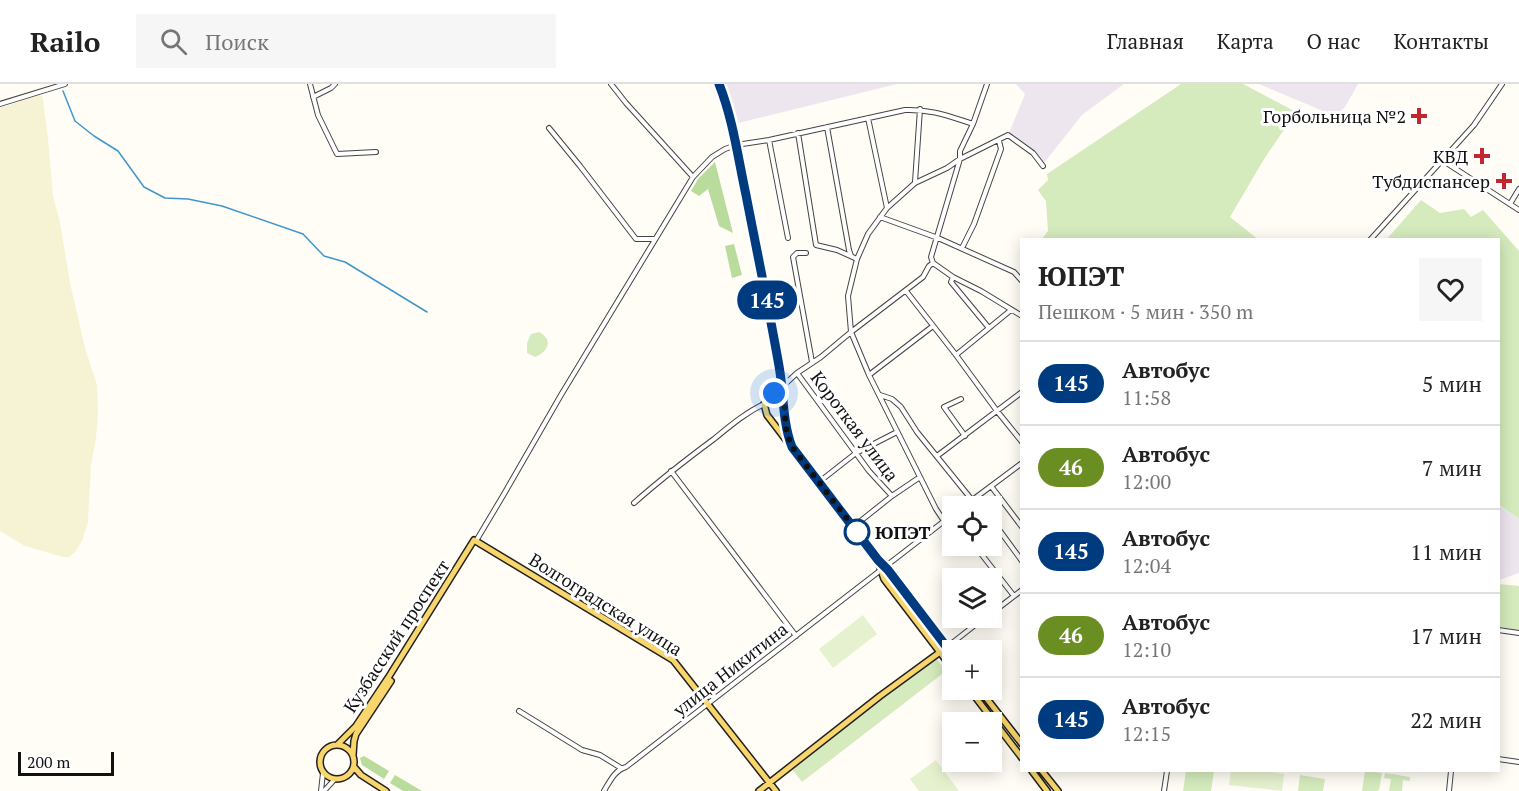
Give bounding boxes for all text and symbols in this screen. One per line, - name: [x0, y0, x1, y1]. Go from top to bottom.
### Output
- search box: [136, 14, 556, 68]
- text: Railo: [30, 23, 100, 60]
- icon: search: [157, 25, 190, 58]
- text: Поиск: [205, 27, 269, 56]
- text: Главная: [1107, 27, 1184, 55]
- text: Карта: [1217, 27, 1274, 55]
- text: О нас: [1307, 27, 1360, 55]
- text: Контакты: [1393, 27, 1489, 55]
- place label: Горбольница №2: [1263, 104, 1406, 128]
- marker: Горбольница №2: [1410, 107, 1428, 125]
- place label: КВД: [1433, 144, 1469, 168]
- marker: КВД: [1473, 147, 1491, 165]
- place label: Тубдиспансер: [1372, 169, 1490, 193]
- marker: Тубдиспансер: [1495, 172, 1513, 190]
- text: ЮПЭТ: [1038, 257, 1124, 294]
- button: heart: [1419, 258, 1482, 321]
- line badge: 145: [732, 280, 801, 320]
- text: 145: [749, 286, 785, 314]
- text: Пешком · 5 мин · 350 m: [1038, 298, 1253, 325]
- text: Автобус: [1122, 355, 1210, 384]
- street label: Короткая улица: [806, 366, 904, 486]
- text: 145: [1053, 369, 1089, 397]
- text: 5 мин: [1422, 369, 1482, 398]
- your location: [759, 378, 789, 408]
- text: 11:58: [1122, 384, 1171, 411]
- text: Автобус: [1122, 439, 1210, 468]
- text: 46: [1059, 453, 1083, 481]
- text: 7 мин: [1422, 453, 1482, 482]
- text: 12:00: [1122, 468, 1171, 495]
- map controls: [942, 496, 1002, 772]
- button: locate: [942, 496, 1002, 556]
- marker: ЮПЭТ: [844, 519, 870, 545]
- place label: ЮПЭТ: [875, 520, 931, 544]
- text: Автобус: [1122, 523, 1210, 552]
- text: 145: [1053, 537, 1089, 565]
- text: 11 мин: [1410, 537, 1482, 566]
- street label: Волгоградская улица: [525, 547, 687, 661]
- text: 12:04: [1122, 552, 1171, 579]
- street label: Кузбасский проспект: [338, 555, 454, 717]
- button: layers: [942, 568, 1002, 628]
- text: Автобус: [1122, 607, 1210, 636]
- street label: улица Никитина: [667, 617, 792, 722]
- text: 46: [1059, 621, 1083, 649]
- text: 17 мин: [1410, 621, 1482, 650]
- text: 12:10: [1122, 636, 1171, 663]
- button: +: [942, 640, 1002, 700]
- text: Автобус: [1122, 691, 1210, 720]
- text: 145: [1053, 705, 1089, 733]
- text: 22 мин: [1410, 705, 1482, 734]
- button: −: [942, 712, 1002, 772]
- text: 12:15: [1122, 720, 1171, 747]
- scale bar: [18, 749, 114, 776]
- text: 200 m: [27, 751, 70, 773]

